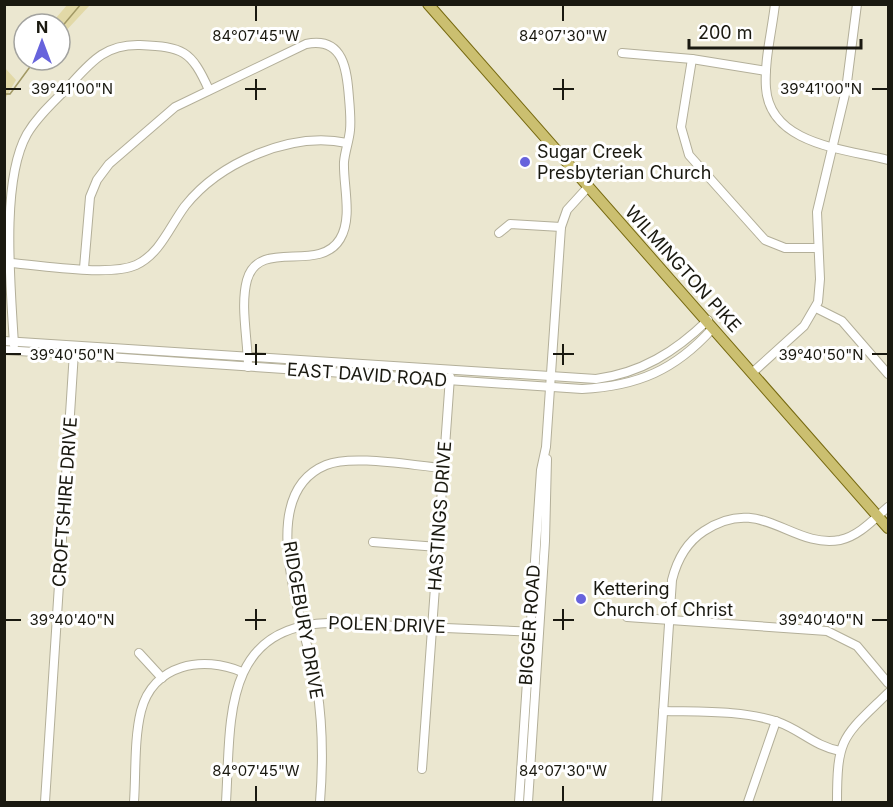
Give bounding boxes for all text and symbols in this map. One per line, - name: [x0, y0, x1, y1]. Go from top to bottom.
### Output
- north arrow: [12, 12, 72, 72]
- scale bar: [689, 12, 862, 50]
- text: N: [36, 17, 48, 37]
- text: 200 m: [698, 22, 753, 43]
- text: 84°07'45"W: [212, 26, 300, 45]
- text: 84°07'30"W: [519, 26, 607, 45]
- text: 39°41'00"N: [31, 79, 113, 98]
- text: 39°41'00"N: [780, 79, 862, 98]
- place label: Sugar Creek Presbyterian Church: [537, 141, 711, 183]
- marker: Sugar Creek Presbyterian Church: [518, 155, 532, 169]
- street label: WILMINGTON PIKE: [621, 201, 746, 336]
- text: 39°40'50"N: [29, 345, 115, 364]
- text: 39°40'50"N: [778, 345, 864, 364]
- street label: EAST DAVID ROAD: [286, 358, 448, 391]
- street label: CROFTSHIRE DRIVE: [48, 416, 81, 588]
- street label: HASTINGS DRIVE: [424, 440, 455, 592]
- street label: RIDGEBURY DRIVE: [279, 539, 328, 700]
- street label: BIGGER ROAD: [515, 564, 544, 686]
- place label: Kettering Church of Christ: [593, 578, 733, 620]
- marker: Kettering Church of Christ: [574, 592, 588, 606]
- text: 39°40'40"N: [30, 610, 114, 629]
- text: 39°40'40"N: [779, 610, 863, 629]
- street label: POLEN DRIVE: [328, 612, 446, 637]
- text: 84°07'45"W: [212, 761, 300, 780]
- text: 84°07'30"W: [519, 761, 607, 780]

